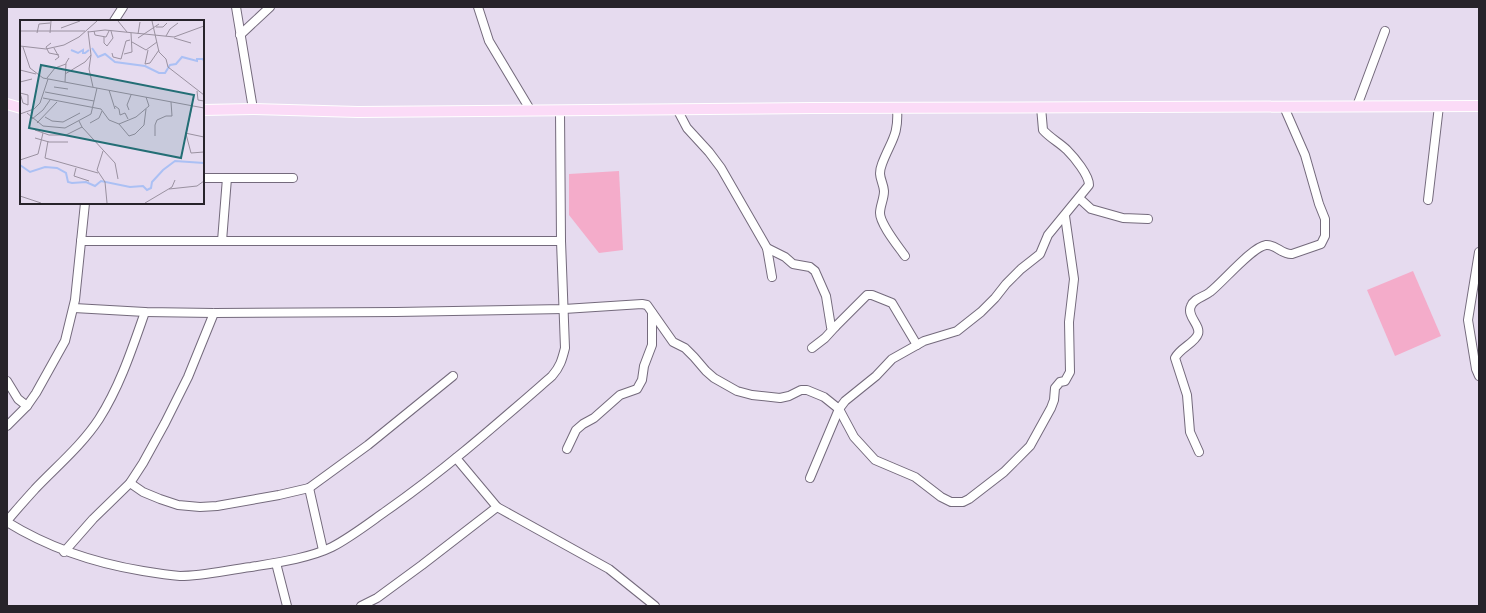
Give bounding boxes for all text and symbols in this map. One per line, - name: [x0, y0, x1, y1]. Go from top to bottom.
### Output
- inset map: [20, 20, 204, 204]

